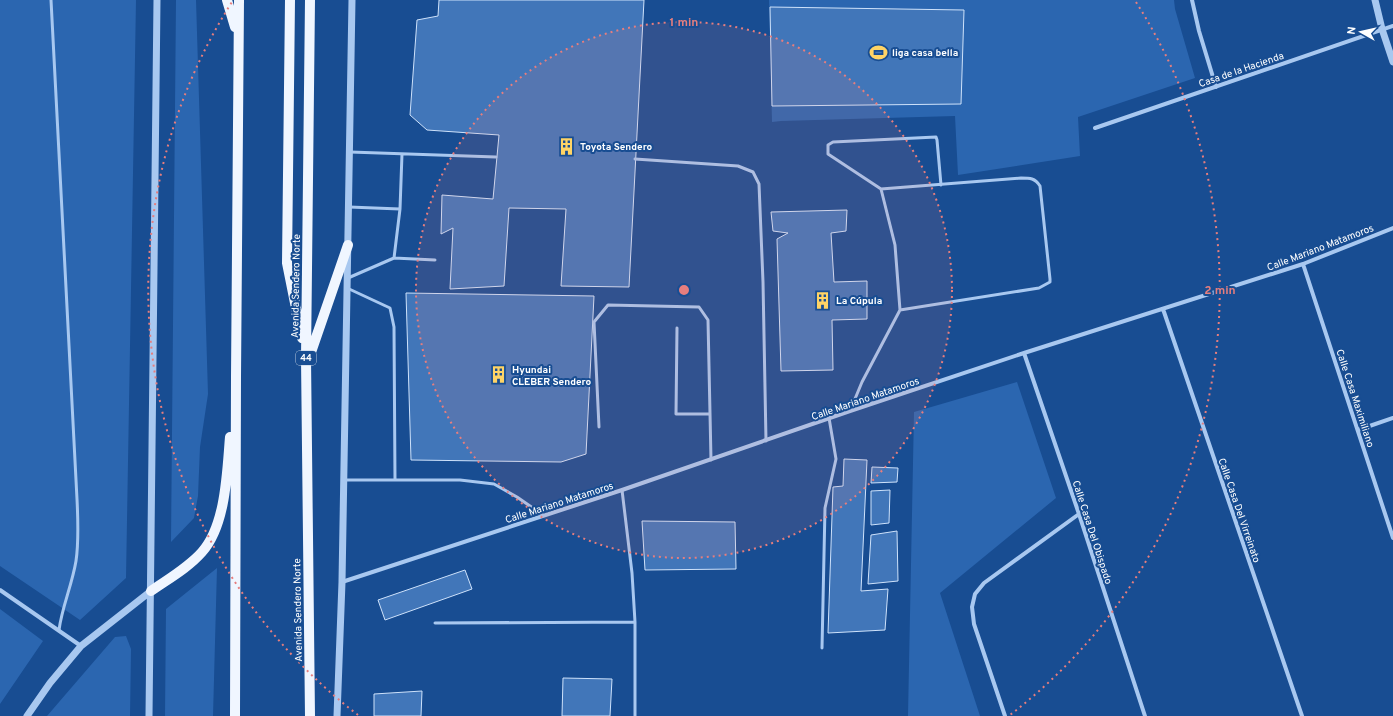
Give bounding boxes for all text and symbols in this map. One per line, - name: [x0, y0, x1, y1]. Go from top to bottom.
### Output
- north arrow: [1341, 12, 1381, 52]
- text: 1 min: [670, 15, 698, 31]
- text: N: [1345, 26, 1360, 36]
- sports icon: liga casa bella: [869, 42, 889, 62]
- place label: liga casa bella: [892, 47, 958, 60]
- street label: Casa de la Hacienda: [1197, 50, 1286, 91]
- building icon: Toyota Sendero: [557, 136, 577, 156]
- place label: Toyota Sendero: [580, 141, 653, 154]
- street label: Calle Mariano Matamoros: [1265, 222, 1376, 275]
- street label: Avenida Sendero Norte: [289, 234, 304, 338]
- centre of rings: [677, 283, 691, 297]
- text: 2 min: [1204, 283, 1236, 299]
- building icon: La Cúpula: [813, 290, 833, 310]
- place label: La Cúpula: [836, 295, 882, 308]
- street label: Calle Casa Maximiliano: [1333, 348, 1377, 450]
- road number: 44: [296, 351, 316, 365]
- place label: Hyundai CLEBER Sendero: [512, 364, 591, 389]
- building icon: Hyundai CLEBER Sendero: [489, 365, 509, 385]
- street label: Calle Mariano Matamoros: [810, 375, 921, 424]
- street label: Calle Casa Del Virreinato: [1215, 456, 1263, 565]
- street label: Calle Casa Del Obispado: [1069, 479, 1115, 586]
- street label: Calle Mariano Matamoros: [504, 480, 616, 527]
- street label: Avenida Sendero Norte: [291, 558, 306, 662]

